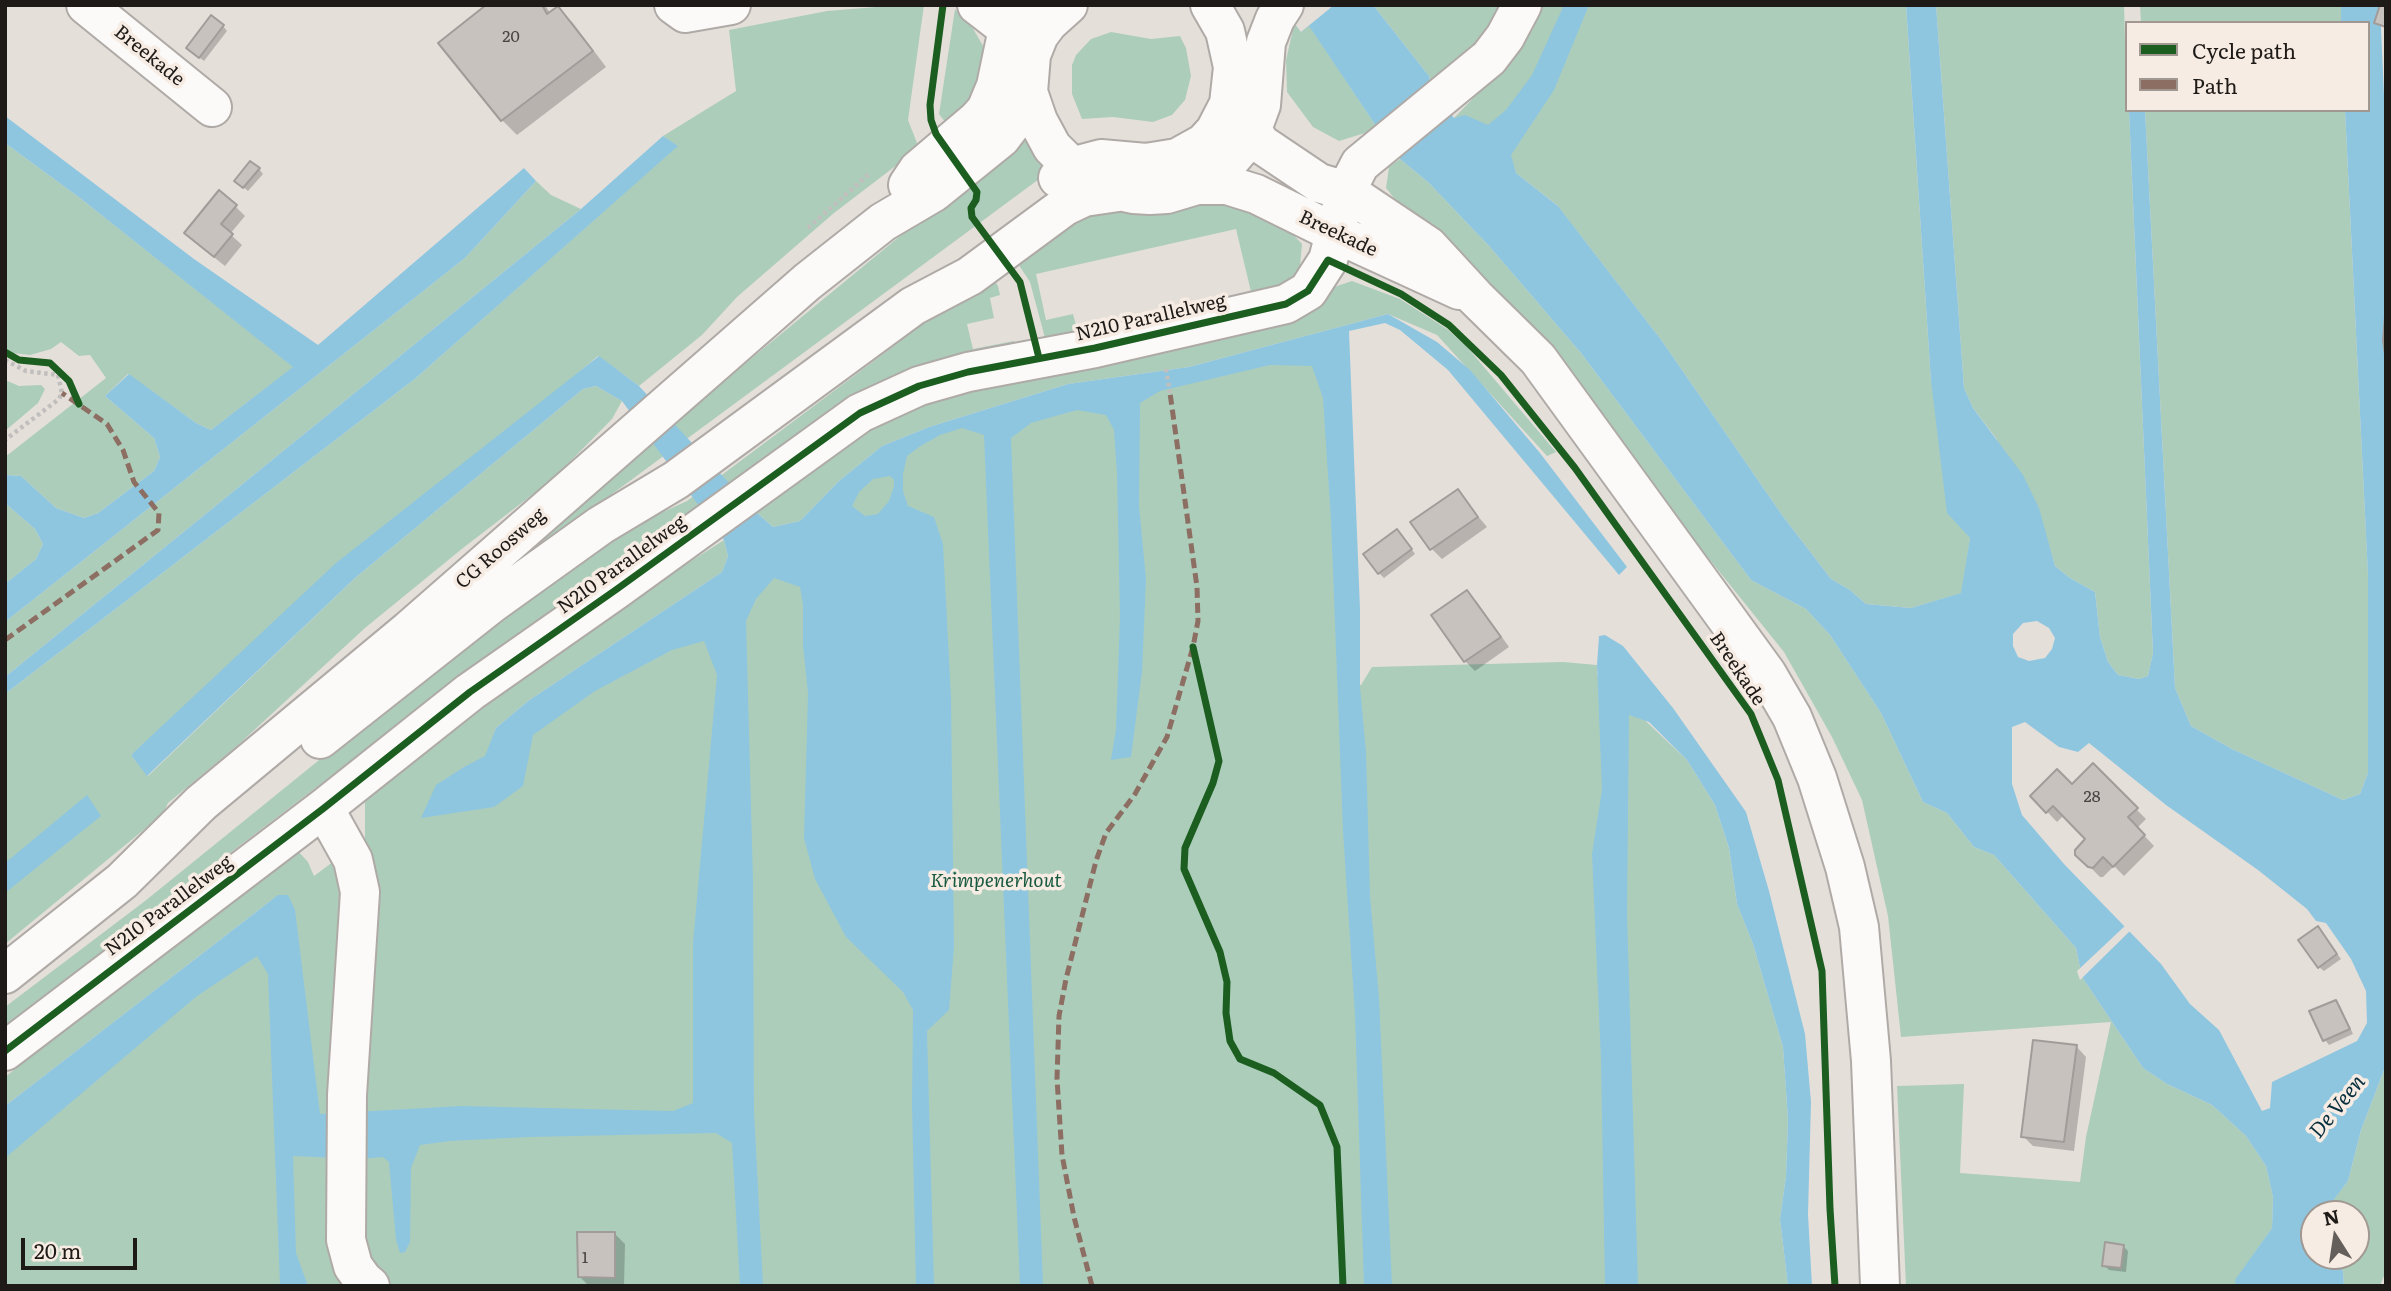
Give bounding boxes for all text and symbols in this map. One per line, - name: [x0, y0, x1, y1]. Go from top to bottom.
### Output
- street label: Breekade: [109, 21, 189, 91]
- legend: [2125, 21, 2370, 112]
- house number: 20: [502, 27, 520, 47]
- text: Cycle path: [2192, 34, 2296, 65]
- text: Path: [2192, 69, 2238, 100]
- street label: Breekade: [1295, 206, 1381, 262]
- street label: N210 Parallelweg: [1074, 290, 1228, 346]
- street label: CG Roosweg: [451, 504, 551, 594]
- street label: N210 Parallelweg: [553, 511, 691, 619]
- street label: Breekade: [1704, 628, 1770, 710]
- house number: 28: [2084, 787, 2100, 807]
- street label: N210 Parallelweg: [101, 851, 237, 961]
- park label: Krimpenerhout: [930, 870, 1062, 892]
- water label: De Veen: [2305, 1070, 2371, 1144]
- north arrow: [2300, 1200, 2370, 1270]
- text: N: [2320, 1201, 2342, 1232]
- scale bar: [24, 1224, 140, 1268]
- text: 20 m: [34, 1234, 81, 1265]
- house number: 1: [582, 1248, 588, 1268]

